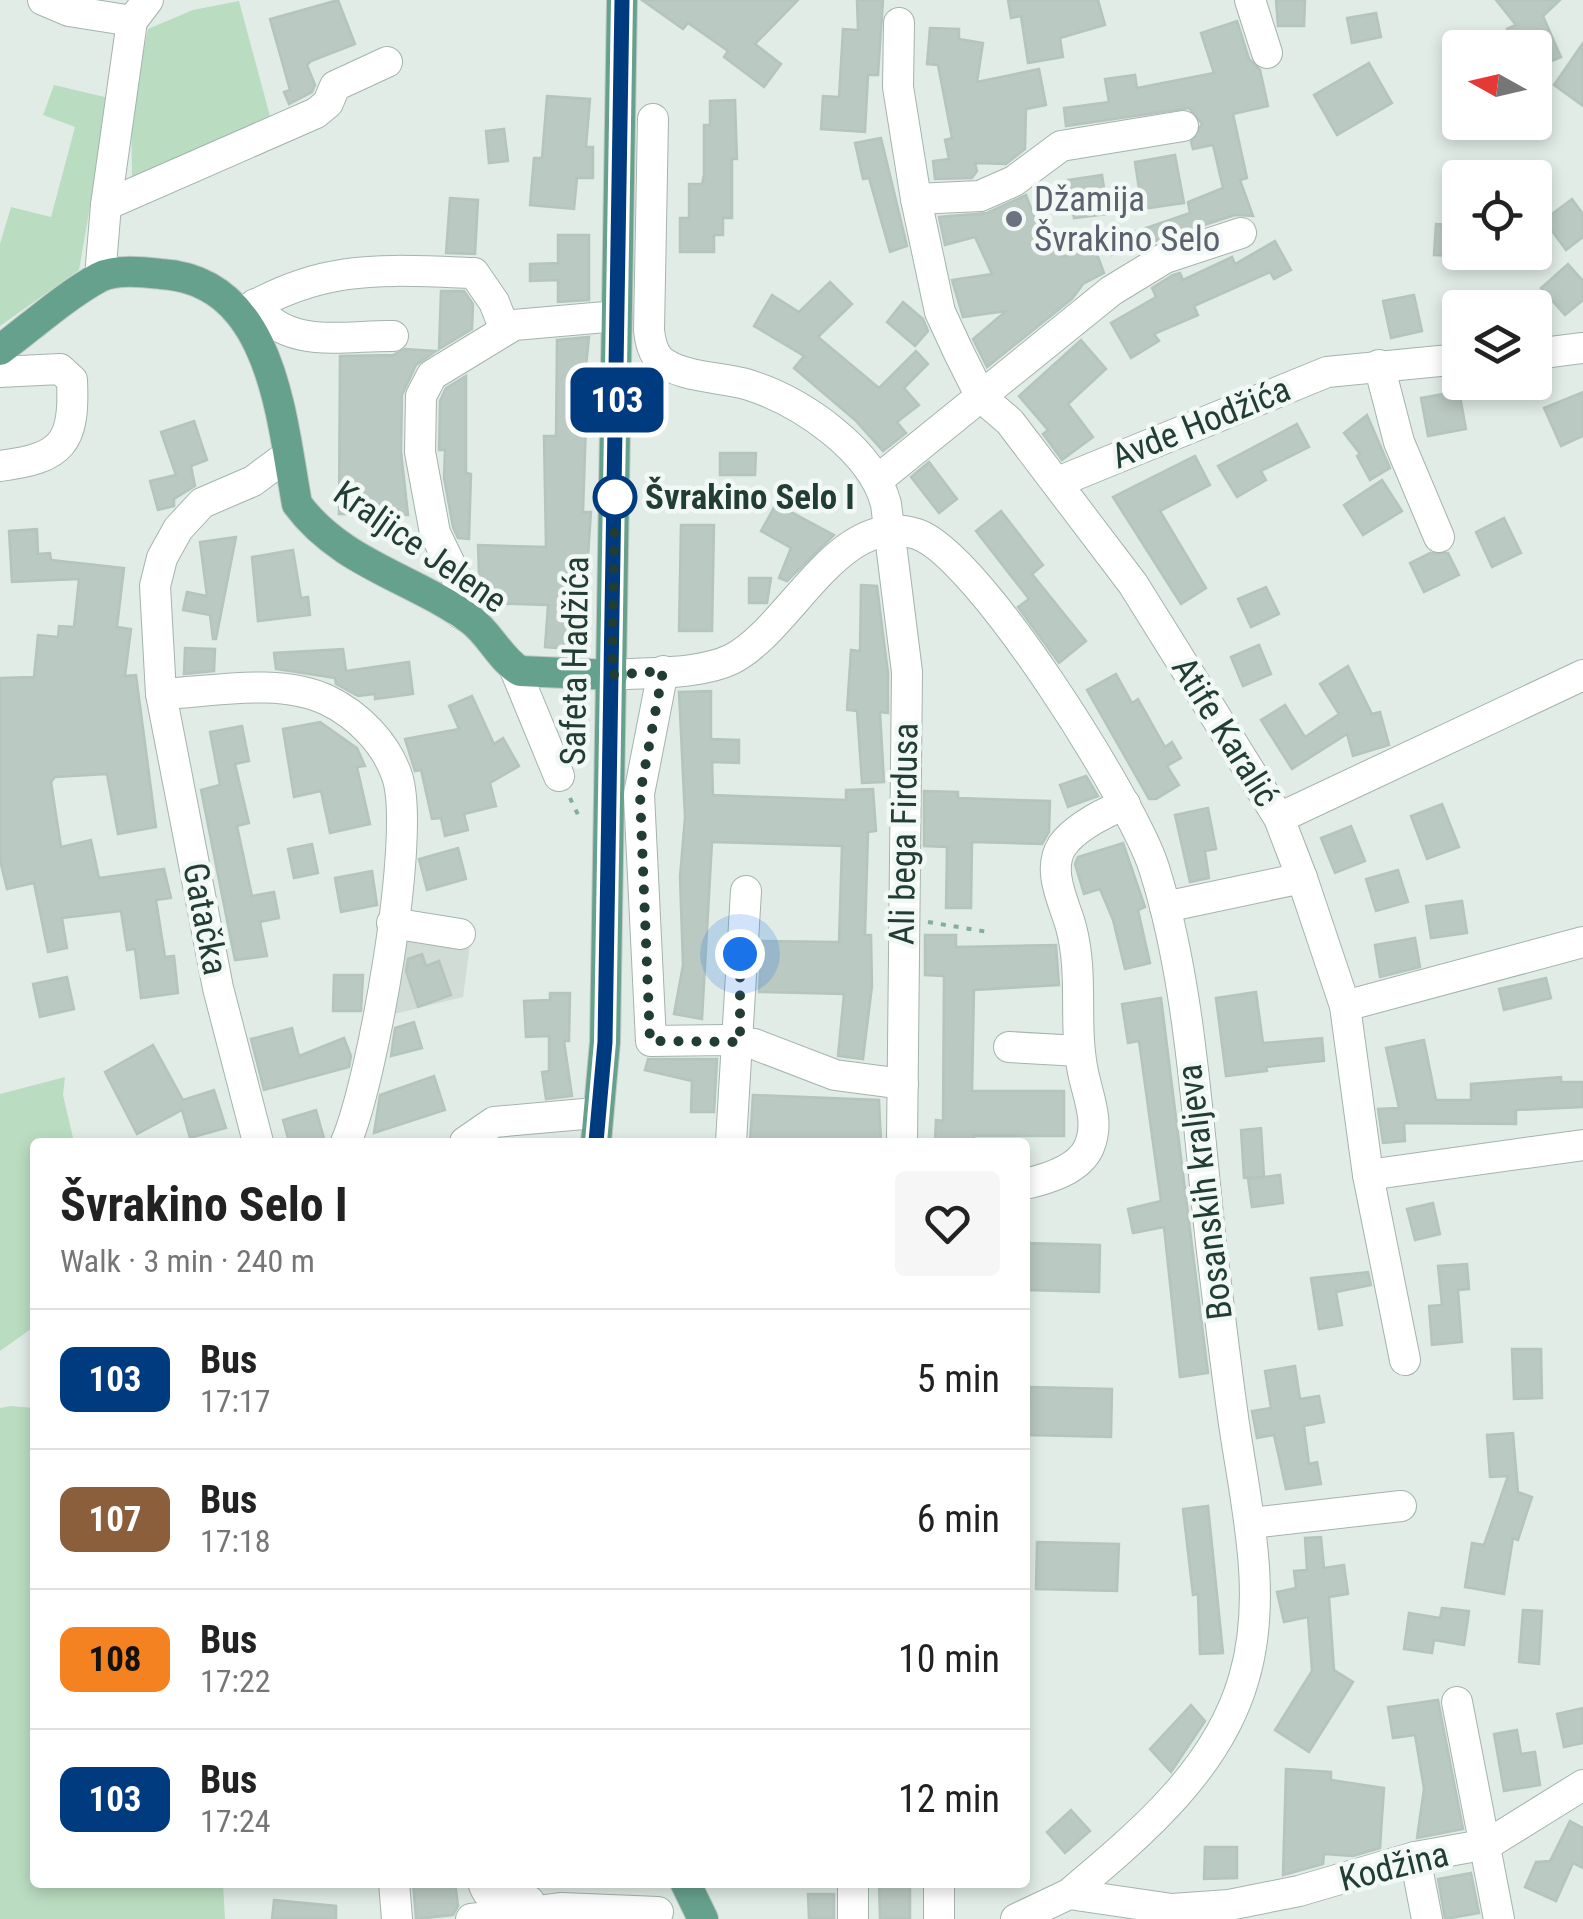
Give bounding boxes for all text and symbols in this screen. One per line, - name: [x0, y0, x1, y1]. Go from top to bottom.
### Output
- north arrow: [1442, 30, 1552, 140]
- map controls: [1442, 30, 1552, 400]
- button: locate: [1442, 160, 1552, 270]
- place label: Džamija Švrakino Selo: [1034, 179, 1220, 260]
- marker: Džamija Švrakino Selo: [1003, 208, 1025, 230]
- button: layers: [1442, 290, 1552, 400]
- line badge: 103: [560, 368, 674, 432]
- street label: Avde Hodžića: [1106, 369, 1296, 477]
- text: 103: [590, 380, 644, 421]
- street label: Kraljice Jelene: [326, 472, 514, 622]
- marker: Švrakino Selo I: [594, 476, 636, 518]
- place label: Švrakino Selo I: [645, 476, 855, 518]
- street label: Safeta Hadžića: [553, 556, 597, 766]
- street label: Atife Karalić: [1163, 650, 1287, 814]
- street label: Ali bega Firdusa: [882, 723, 926, 945]
- street label: Gatačka: [174, 859, 236, 979]
- your location: [715, 929, 765, 979]
- street label: Bosanskih kraljeva: [1169, 1062, 1241, 1322]
- button: heart: [895, 1171, 1000, 1276]
- text: Švrakino Selo I: [60, 1176, 348, 1233]
- text: Walk · 3 min · 240 m: [60, 1242, 315, 1280]
- text: Bus: [200, 1338, 257, 1382]
- text: 5 min: [917, 1357, 1000, 1401]
- text: 103: [88, 1359, 142, 1400]
- text: 17:17: [200, 1382, 271, 1420]
- text: Bus: [200, 1478, 257, 1522]
- text: 6 min: [917, 1497, 1000, 1541]
- text: 107: [88, 1499, 142, 1540]
- text: 17:18: [200, 1522, 271, 1560]
- text: Bus: [200, 1618, 257, 1662]
- text: 10 min: [898, 1637, 1000, 1681]
- text: 108: [88, 1639, 142, 1680]
- text: 17:22: [200, 1662, 271, 1700]
- text: Bus: [200, 1758, 257, 1802]
- text: 12 min: [898, 1777, 1000, 1821]
- text: 103: [88, 1779, 142, 1820]
- text: 17:24: [200, 1802, 271, 1840]
- street label: Kodžina: [1335, 1834, 1453, 1900]

